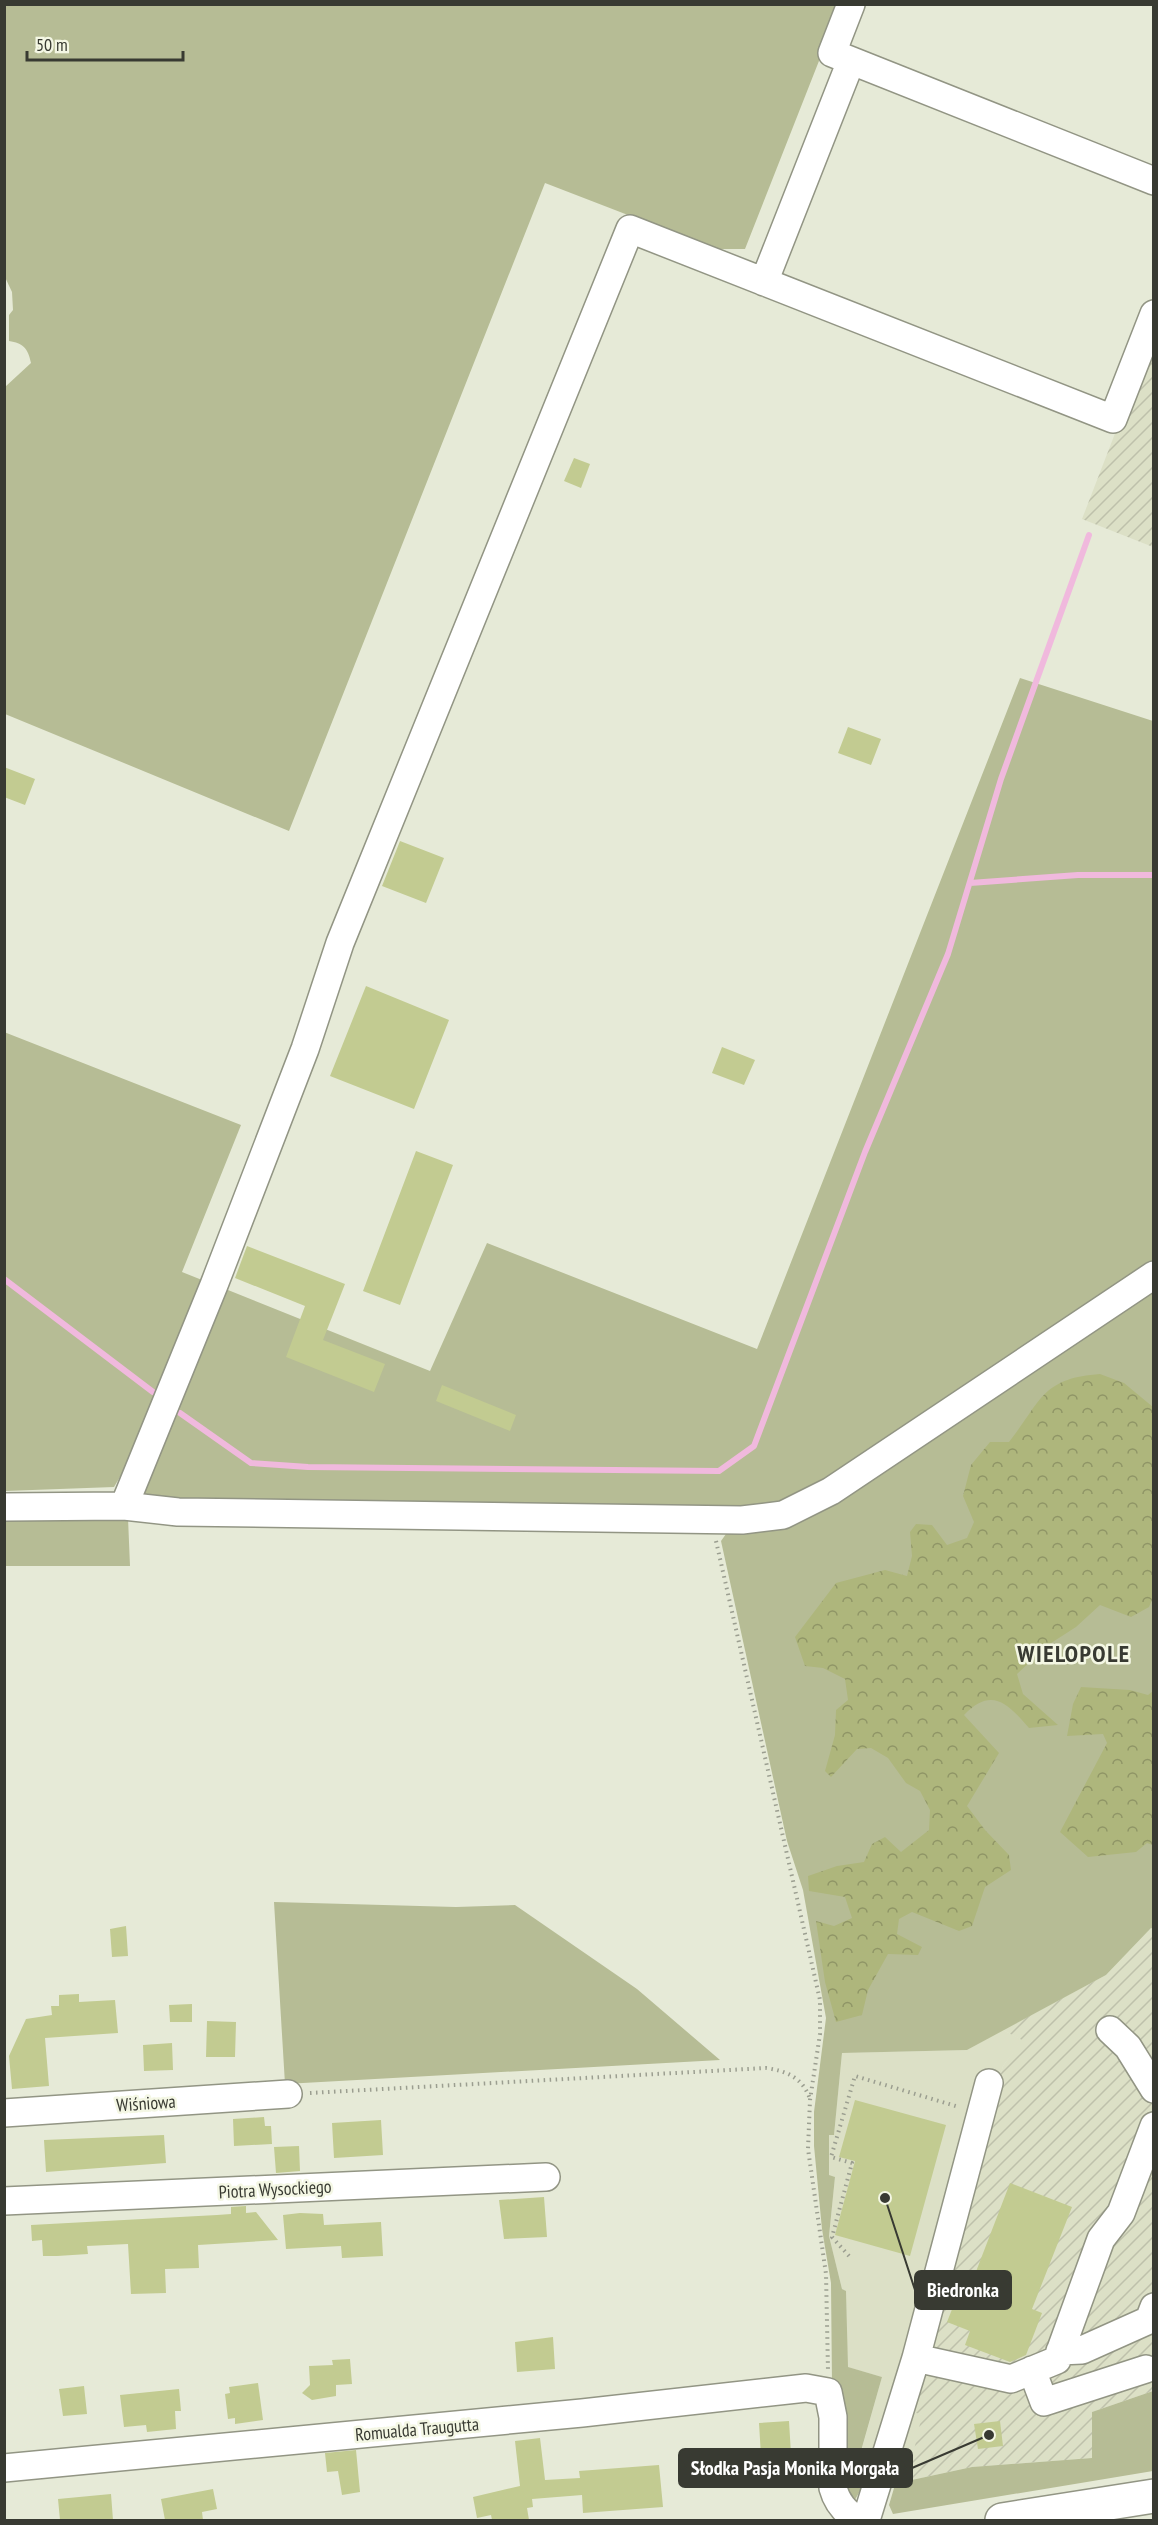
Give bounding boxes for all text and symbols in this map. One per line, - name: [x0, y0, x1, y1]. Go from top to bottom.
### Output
- scale bar: [27, 24, 183, 62]
- text: 50 m: [36, 33, 68, 56]
- district label: WIELOPOLE: [1016, 1638, 1131, 1669]
- street label: Wiśniowa: [116, 2089, 176, 2117]
- street label: Piotra Wysockiego: [218, 2175, 332, 2203]
- callout: Biedronka: [915, 2271, 1011, 2309]
- text: Biedronka: [927, 2277, 999, 2303]
- street label: Romualda Traugutta: [354, 2412, 480, 2446]
- callout: Słodka Pasja Monika Morgała: [679, 2449, 912, 2487]
- text: Słodka Pasja Monika Morgała: [691, 2455, 899, 2481]

